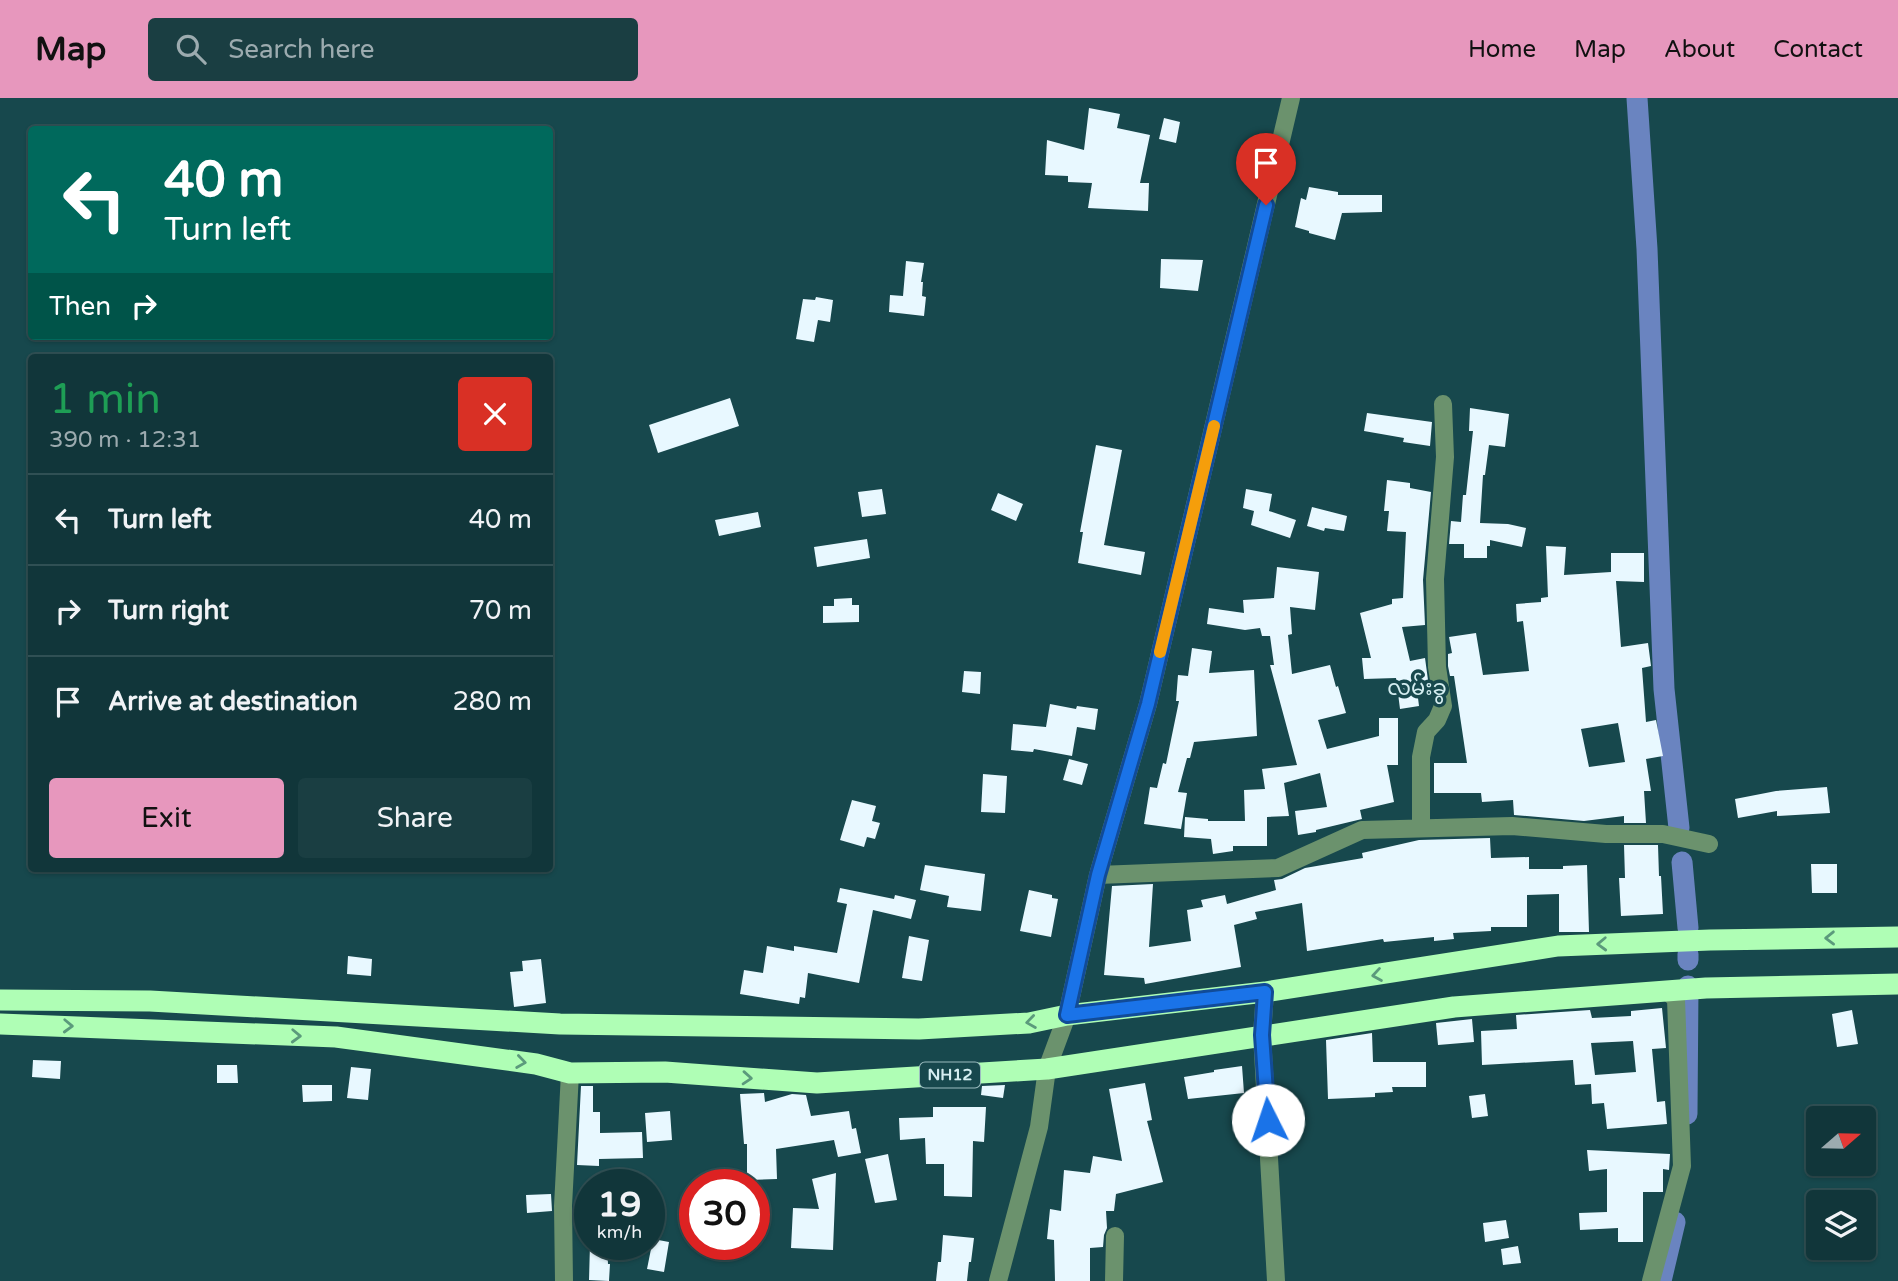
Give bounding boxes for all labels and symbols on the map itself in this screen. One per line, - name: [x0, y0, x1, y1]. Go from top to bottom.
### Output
- pin: [1236, 133, 1296, 205]
- district label: လမ်းခွ: [1387, 672, 1447, 704]
- one-way arrow: [1824, 930, 1835, 946]
- one-way arrow: [1597, 937, 1608, 952]
- one-way arrow: [1371, 967, 1383, 982]
- one-way arrow: [1025, 1014, 1036, 1029]
- one-way arrow: [63, 1019, 74, 1034]
- one-way arrow: [290, 1028, 301, 1043]
- one-way arrow: [515, 1055, 527, 1070]
- road number: NH12: [920, 1063, 980, 1088]
- one-way arrow: [742, 1070, 753, 1085]
- position arrow: [1231, 1083, 1305, 1157]
- north arrow: [1806, 1106, 1876, 1176]
- speed limit sign: 30: [679, 1169, 770, 1260]

